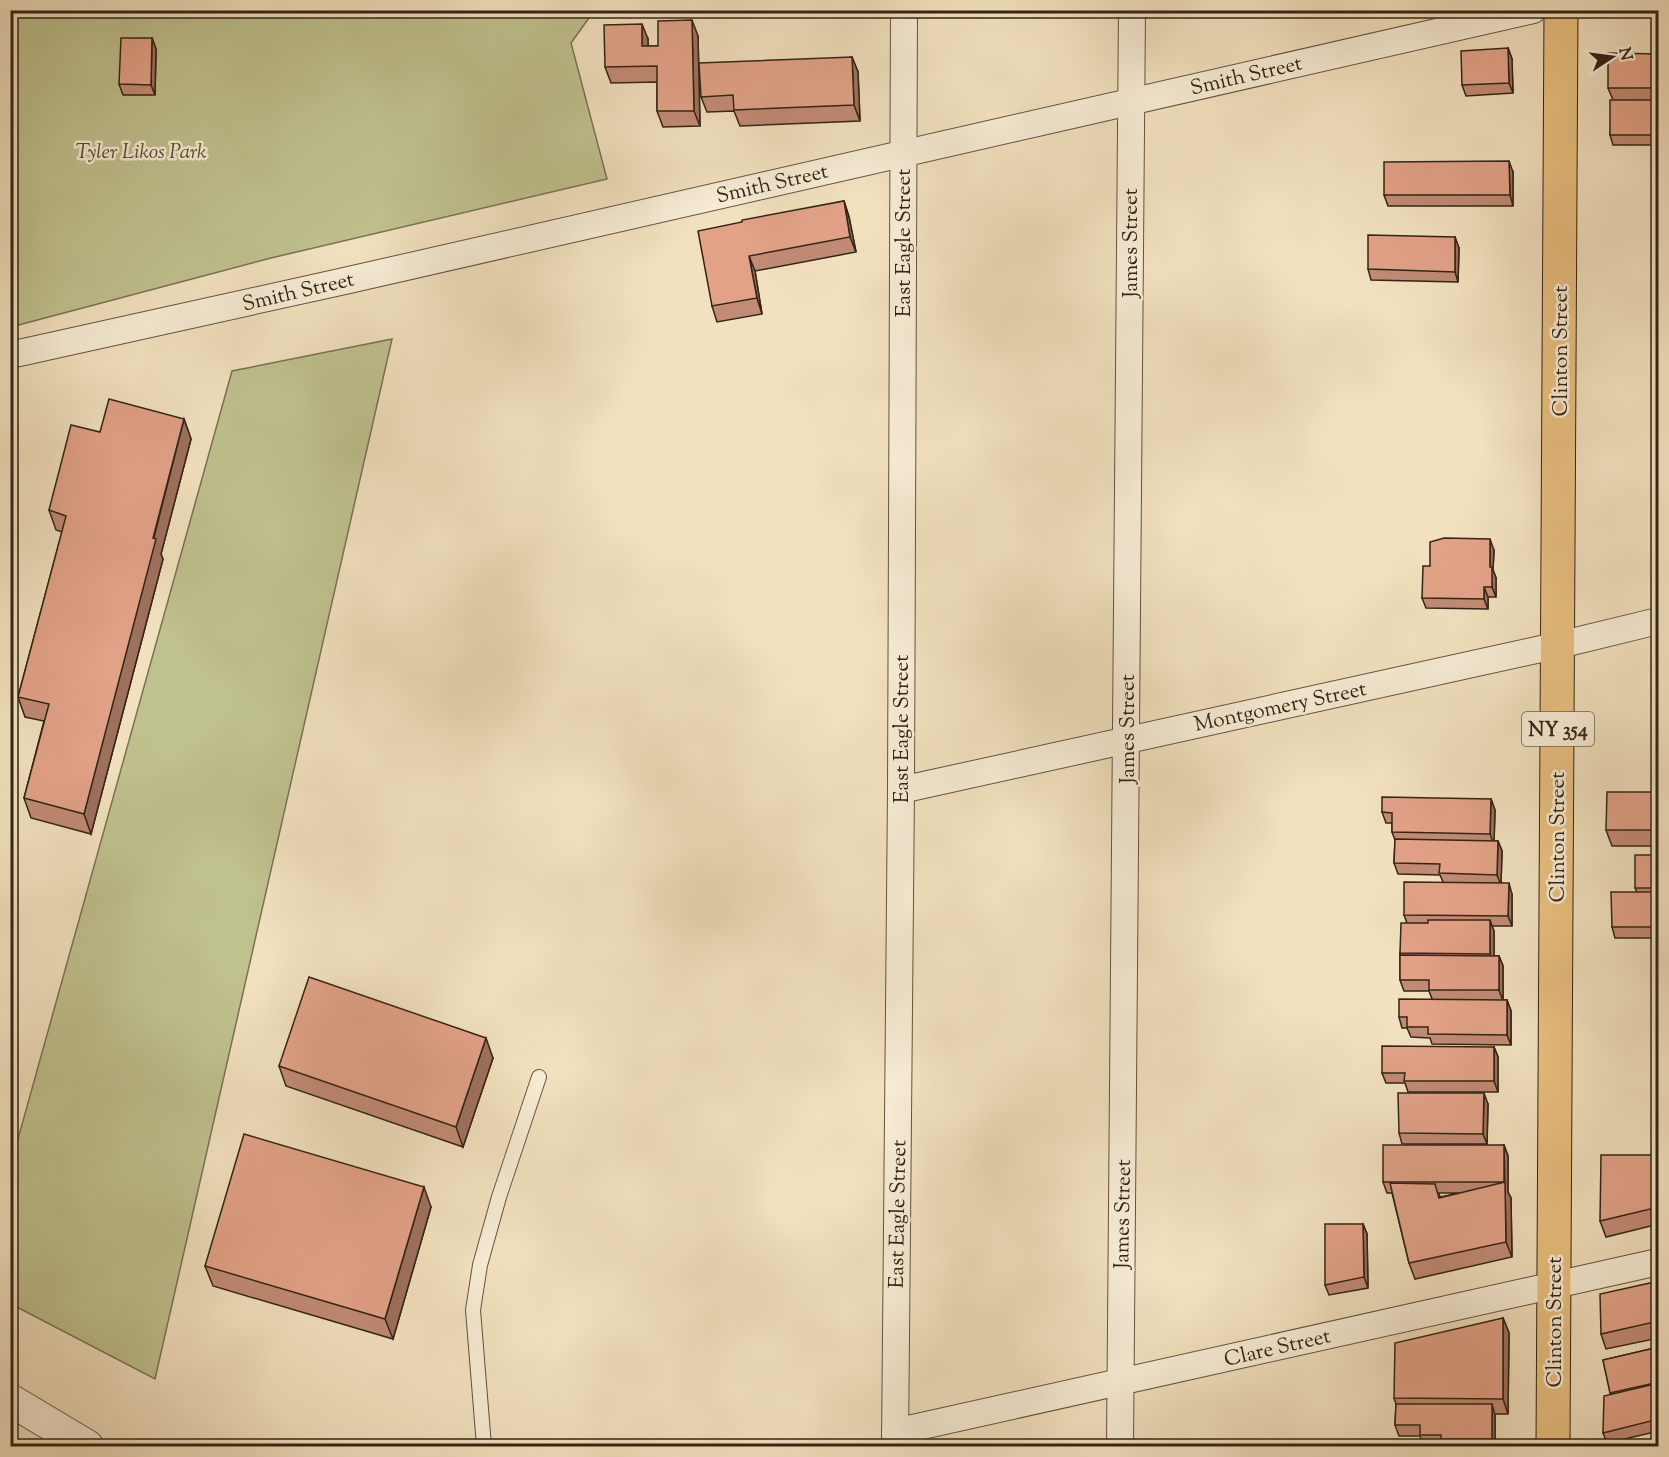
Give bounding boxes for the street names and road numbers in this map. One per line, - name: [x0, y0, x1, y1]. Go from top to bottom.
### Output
- street label: Smith Street: [1188, 50, 1305, 104]
- street label: Smith Street: [714, 158, 831, 212]
- street label: East Eagle Street: [890, 169, 920, 317]
- street label: James Street: [1117, 188, 1147, 299]
- street label: Smith Street: [240, 266, 357, 320]
- street label: Clinton Street: [1547, 286, 1577, 416]
- street label: East Eagle Street: [888, 655, 918, 803]
- street label: James Street: [1114, 674, 1144, 785]
- street label: Montgomery Street: [1191, 675, 1369, 741]
- road number: NY 354: [1522, 712, 1594, 746]
- street label: Clinton Street: [1544, 772, 1574, 902]
- street label: East Eagle Street: [883, 1139, 915, 1289]
- street label: James Street: [1108, 1159, 1140, 1270]
- street label: Clinton Street: [1541, 1257, 1571, 1387]
- street label: Clare Street: [1221, 1322, 1334, 1376]

